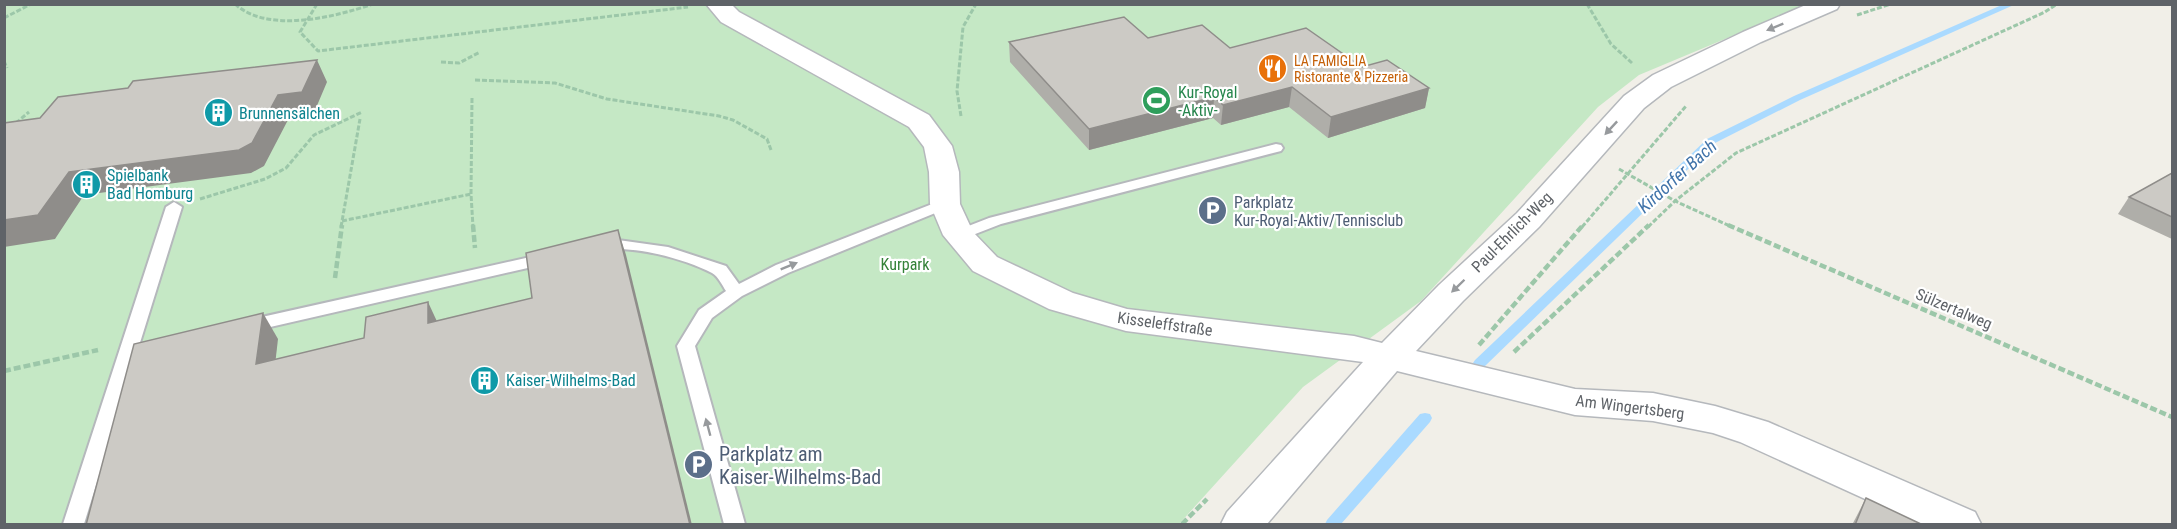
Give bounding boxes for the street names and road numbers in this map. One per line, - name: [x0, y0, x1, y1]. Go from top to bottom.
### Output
- street label: Paul-Ehrlich-Weg: [1468, 188, 1556, 276]
- street label: Sülzertalweg: [1913, 284, 1995, 334]
- street label: Kisseleffstraße: [1116, 308, 1214, 340]
- street label: Am Wingertsberg: [1575, 391, 1685, 423]

